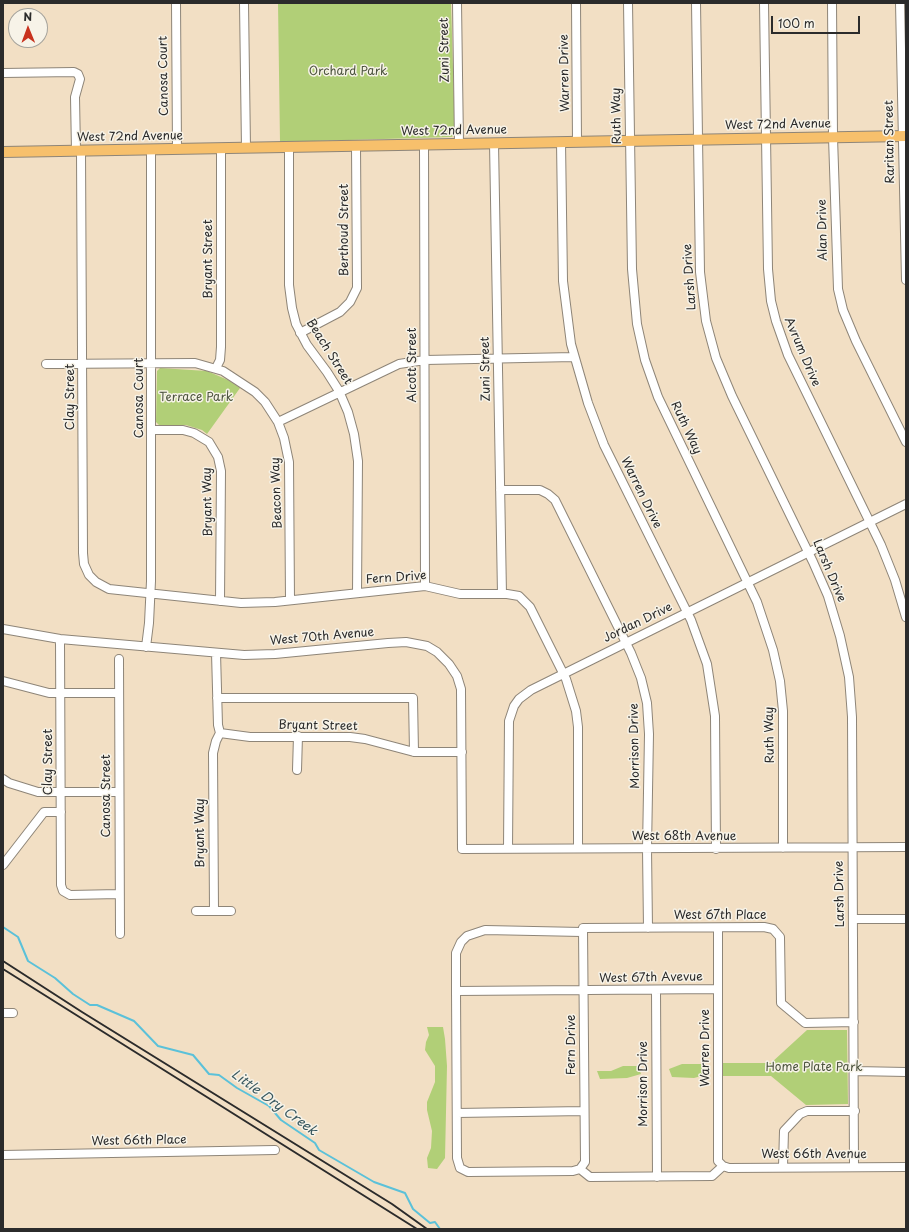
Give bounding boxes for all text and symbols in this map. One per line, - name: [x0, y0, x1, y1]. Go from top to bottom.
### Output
- north arrow: [8, 8, 48, 48]
- text: N: [23, 8, 32, 25]
- scale bar: [773, 8, 862, 34]
- text: 100 m: [778, 14, 815, 32]
- street label: Zuni Street: [437, 17, 453, 83]
- street label: Warren Drive: [557, 34, 573, 112]
- street label: Canosa Court: [156, 36, 172, 116]
- park label: Orchard Park: [309, 65, 387, 79]
- street label: Ruth Way: [609, 88, 625, 144]
- street label: Raritan Street: [882, 100, 898, 184]
- street label: West 72nd Avenue: [725, 117, 831, 133]
- street label: West 72nd Avenue: [401, 123, 507, 139]
- street label: West 72nd Avenue: [77, 129, 183, 145]
- street label: Berthoud Street: [338, 184, 352, 276]
- street label: Alan Drive: [815, 199, 831, 261]
- street label: Bryant Street: [202, 219, 216, 299]
- street label: Larsh Drive: [680, 243, 700, 311]
- street label: Avrum Drive: [781, 315, 823, 389]
- street label: Beach Street: [303, 316, 355, 388]
- street label: Alcott Street: [406, 328, 420, 402]
- street label: Zuni Street: [478, 336, 494, 402]
- street label: Canosa Court: [133, 358, 147, 438]
- street label: Clay Street: [64, 364, 78, 430]
- park label: Terrace Park: [159, 391, 233, 405]
- street label: Ruth Way: [668, 399, 704, 457]
- street label: Warren Drive: [618, 455, 664, 531]
- street label: Beacon Way: [269, 457, 285, 529]
- street label: Bryant Way: [200, 467, 216, 537]
- street label: Larsh Drive: [809, 538, 849, 604]
- street label: Fern Drive: [365, 569, 427, 587]
- street label: Jordan Drive: [601, 600, 675, 646]
- street label: West 70th Avenue: [269, 625, 375, 649]
- street label: Morrison Drive: [627, 703, 643, 789]
- street label: Ruth Way: [762, 707, 778, 763]
- street label: Bryant Street: [278, 718, 358, 734]
- street label: Clay Street: [42, 729, 56, 795]
- street label: Canosa Street: [100, 754, 114, 838]
- street label: Bryant Way: [194, 798, 208, 868]
- street label: West 68th Avenue: [632, 830, 736, 844]
- street label: Larsh Drive: [832, 861, 848, 927]
- street label: West 67th Place: [674, 909, 766, 923]
- street label: West 67th Avevue: [599, 970, 703, 986]
- street label: Warren Drive: [699, 1009, 713, 1087]
- street label: Fern Drive: [565, 1015, 579, 1075]
- street label: Morrison Drive: [637, 1041, 651, 1127]
- park label: Home Plate Park: [765, 1061, 863, 1075]
- water label: Little Dry Creek: [228, 1067, 320, 1139]
- street label: West 66th Place: [91, 1133, 187, 1149]
- street label: West 66th Avenue: [761, 1148, 867, 1162]

